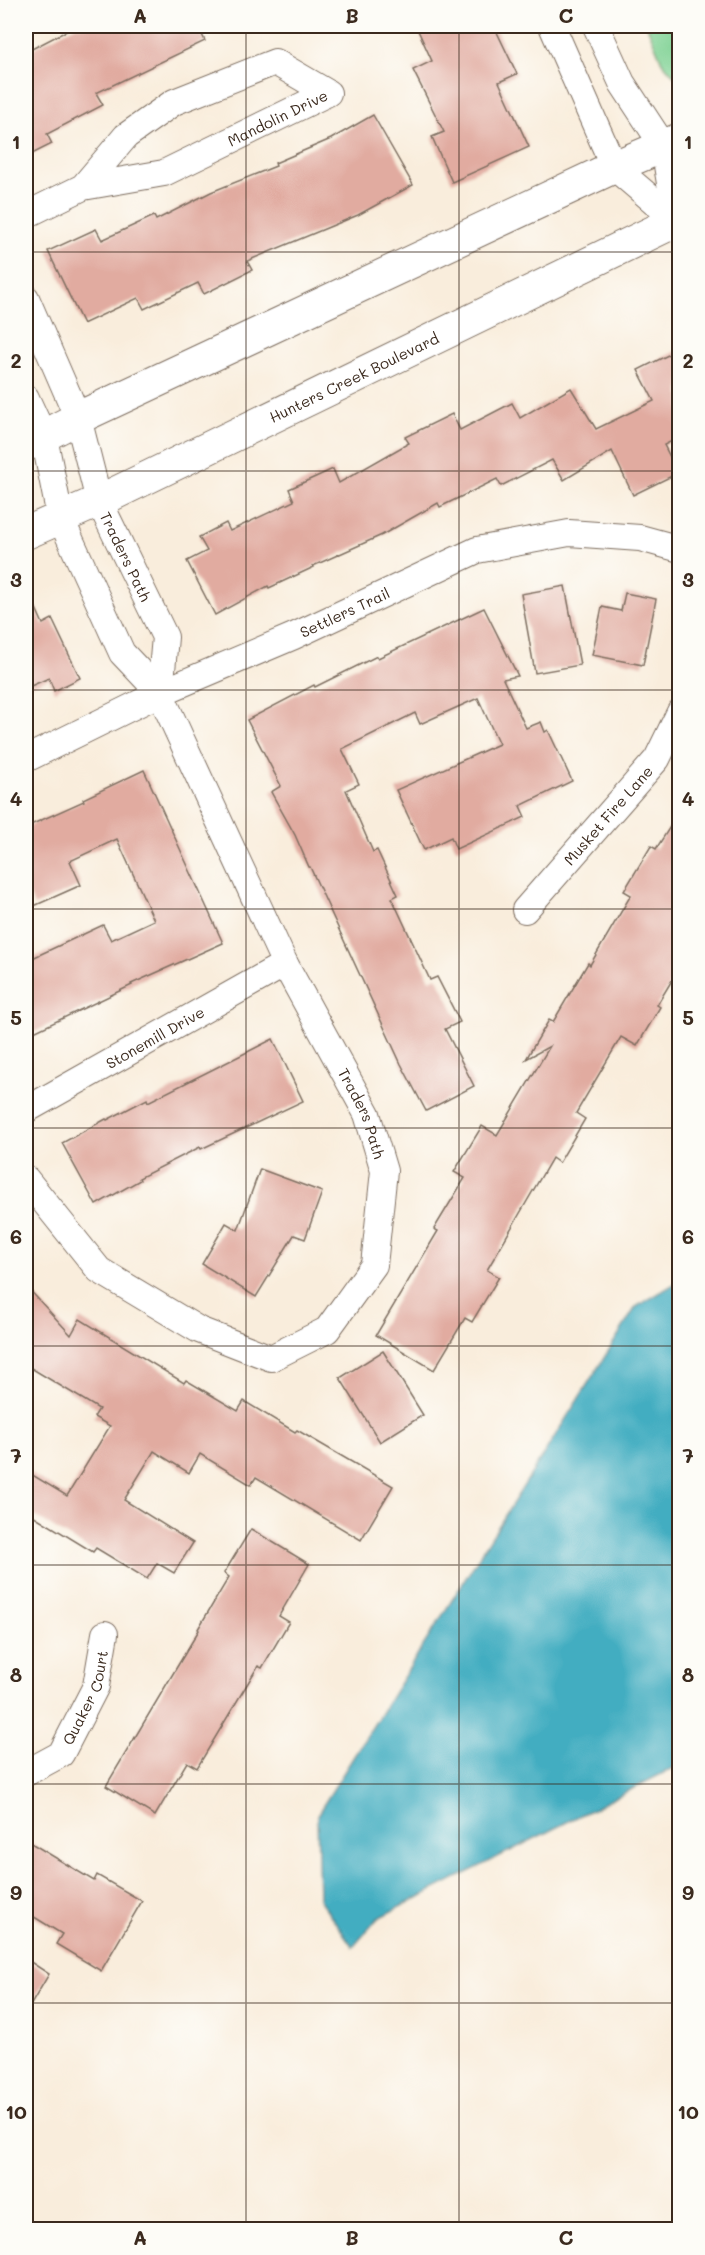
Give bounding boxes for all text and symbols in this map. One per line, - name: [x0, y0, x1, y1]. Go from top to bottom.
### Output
- text: A: [133, 2, 147, 28]
- text: B: [345, 2, 359, 28]
- text: C: [559, 2, 574, 28]
- street label: Mandolin Drive: [224, 85, 331, 151]
- text: 1: [12, 128, 20, 154]
- text: 1: [684, 128, 692, 154]
- street label: Hunters Creek Boulevard: [266, 328, 442, 427]
- text: 2: [10, 347, 22, 373]
- text: 2: [682, 347, 694, 373]
- street label: Traders Path: [96, 508, 156, 605]
- text: 3: [10, 566, 22, 592]
- text: 3: [682, 566, 694, 592]
- street label: Settlers Trail: [296, 582, 393, 642]
- street label: Musket Fire Lane: [559, 761, 657, 869]
- text: 4: [10, 785, 23, 811]
- text: 4: [682, 785, 695, 811]
- street label: Stonemill Drive: [102, 1002, 208, 1073]
- text: 5: [10, 1004, 22, 1030]
- text: 5: [682, 1004, 694, 1030]
- street label: Traders Path: [334, 1064, 390, 1161]
- text: 6: [10, 1223, 22, 1249]
- text: 6: [682, 1223, 694, 1249]
- text: 7: [10, 1442, 22, 1468]
- text: 7: [682, 1442, 694, 1468]
- street label: Quaker Court: [57, 1649, 112, 1748]
- text: 8: [10, 1661, 22, 1687]
- text: 8: [682, 1661, 694, 1687]
- text: 9: [10, 1879, 22, 1905]
- text: 9: [682, 1879, 694, 1905]
- text: 10: [5, 2098, 27, 2124]
- text: 10: [677, 2098, 699, 2124]
- text: A: [133, 2224, 147, 2250]
- text: B: [345, 2224, 359, 2250]
- text: C: [559, 2224, 574, 2250]

